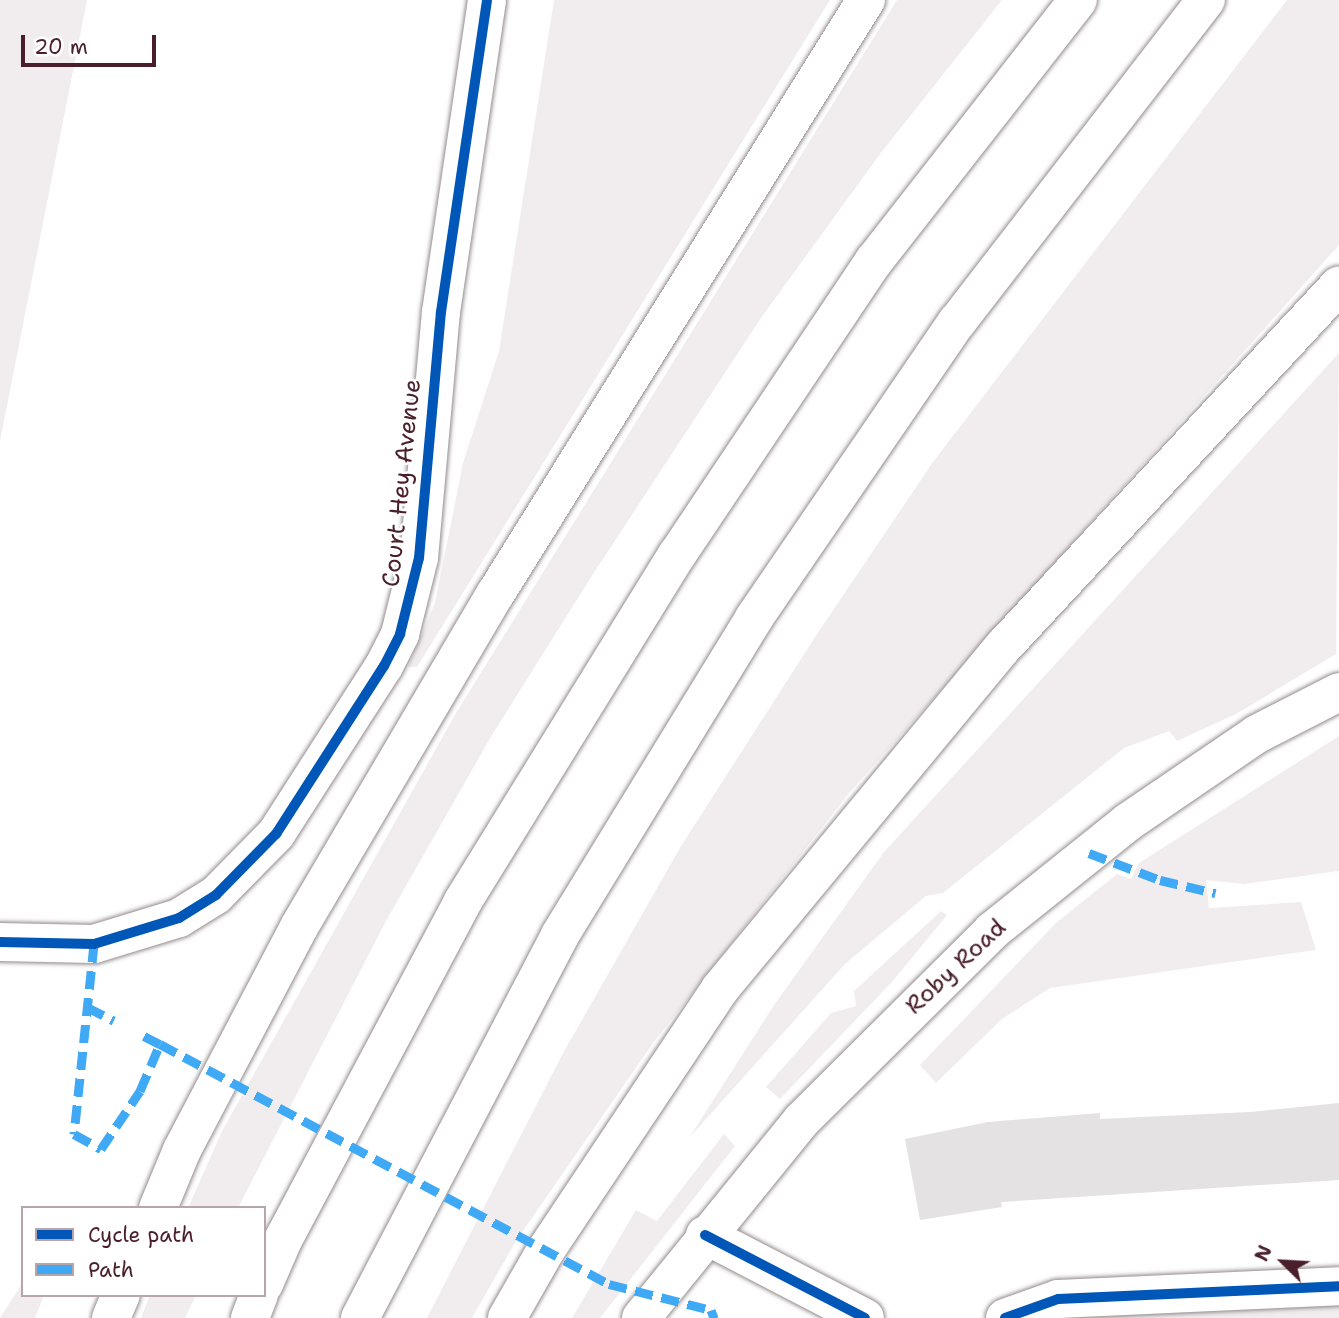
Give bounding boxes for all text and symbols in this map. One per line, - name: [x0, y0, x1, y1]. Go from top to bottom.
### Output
- scale bar: [24, 21, 159, 65]
- text: 20 m: [34, 33, 88, 61]
- street label: Court Hey Avenue: [377, 378, 427, 588]
- street label: Roby Road: [900, 913, 1012, 1021]
- legend: [21, 1206, 266, 1297]
- text: Cycle path: [88, 1221, 194, 1249]
- north arrow: [1248, 1227, 1318, 1297]
- text: N: [1249, 1241, 1278, 1265]
- text: Path: [88, 1256, 134, 1284]

